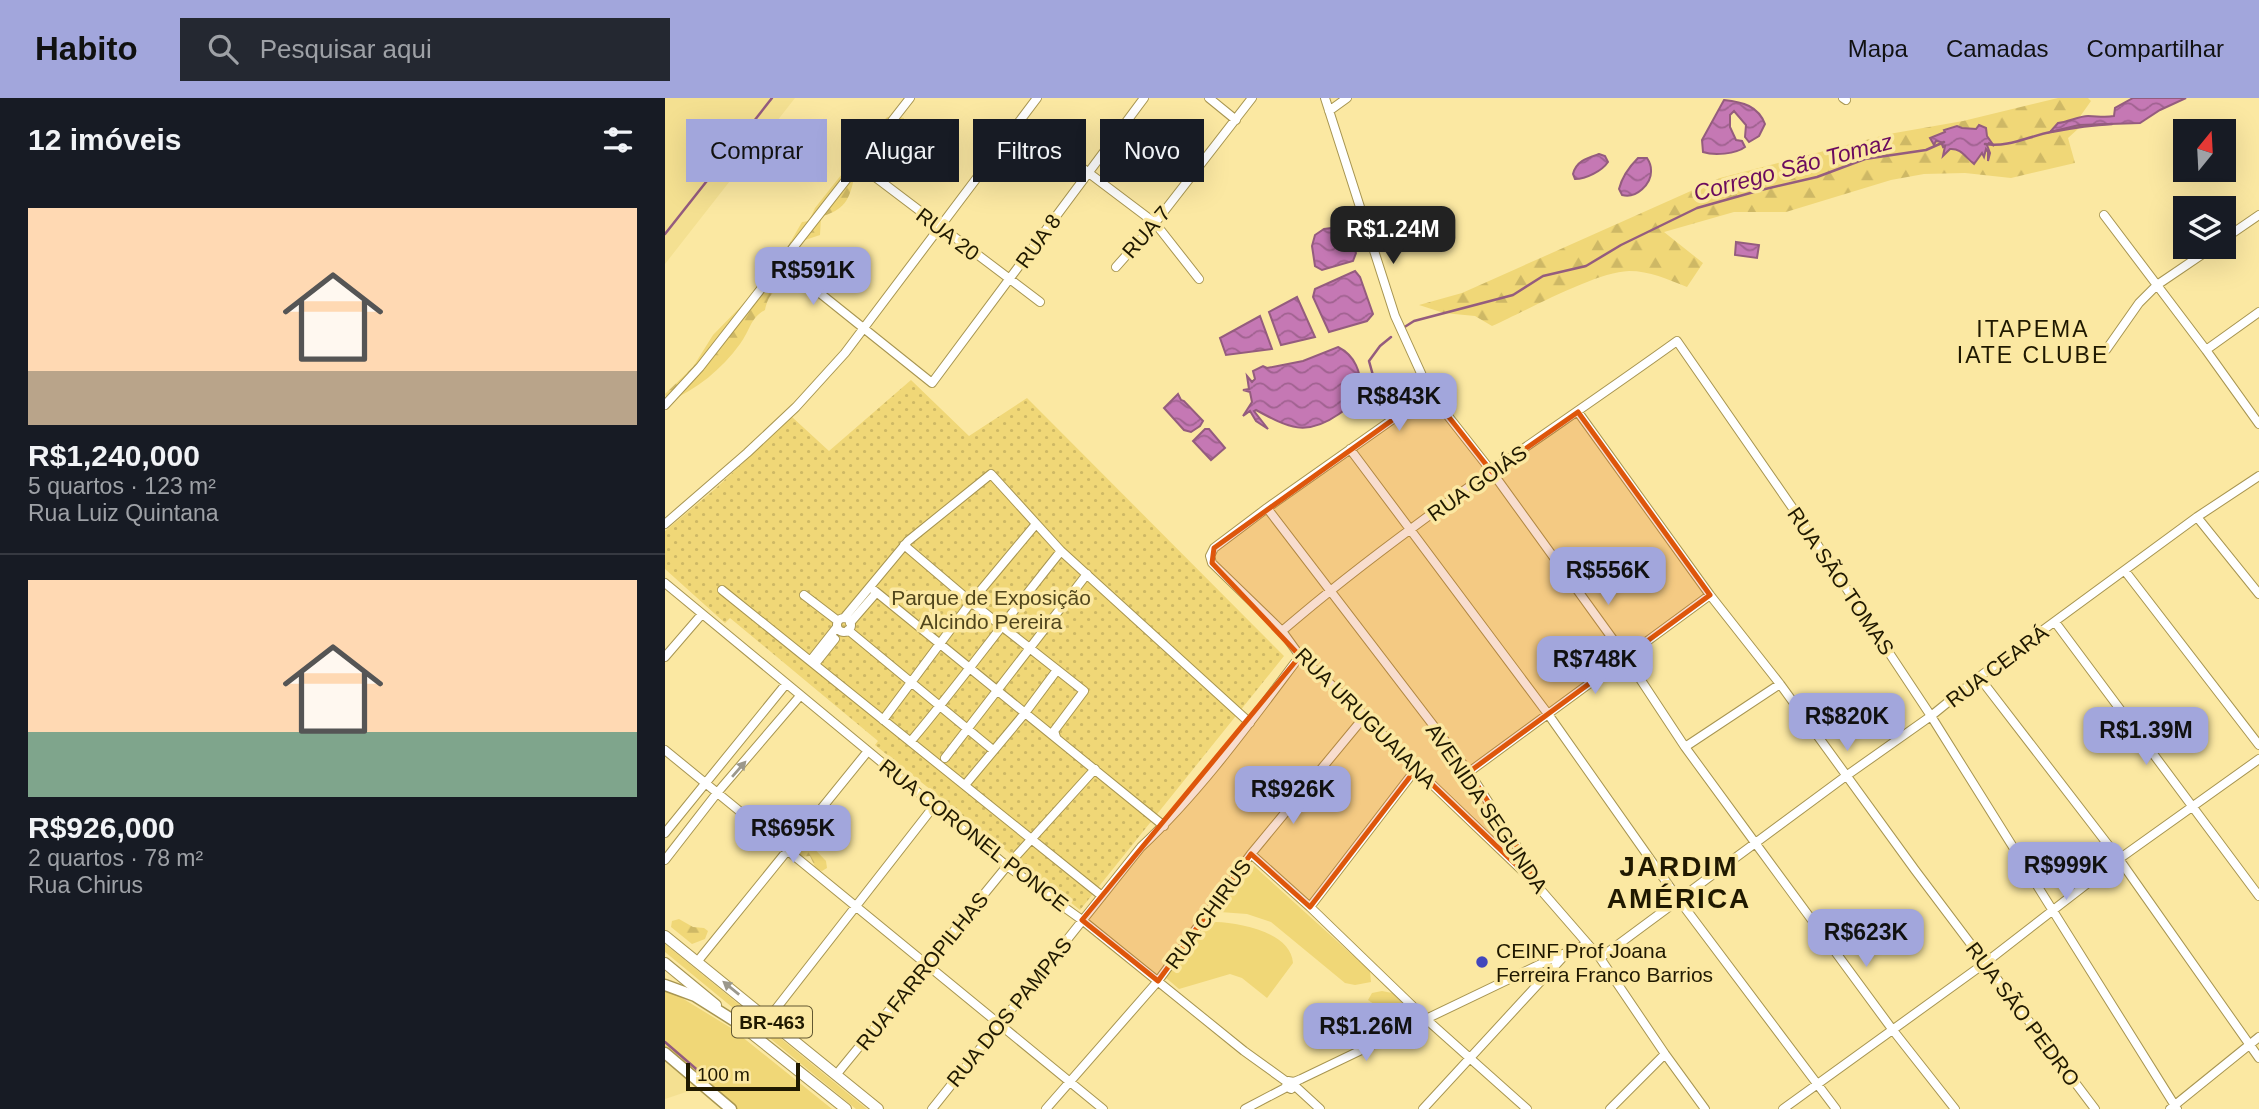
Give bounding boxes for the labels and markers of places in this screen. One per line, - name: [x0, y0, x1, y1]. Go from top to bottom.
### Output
- pin: R$1.24M: [1328, 206, 1458, 266]
- pin: R$591K: [756, 248, 870, 307]
- pin: R$843K: [1342, 374, 1456, 433]
- pin: R$556K: [1551, 547, 1665, 607]
- pin: R$748K: [1538, 636, 1652, 696]
- pin: R$820K: [1790, 694, 1904, 753]
- pin: R$1.39M: [2081, 708, 2211, 767]
- pin: R$926K: [1236, 766, 1350, 826]
- pin: R$695K: [736, 806, 850, 865]
- pin: R$999K: [2009, 842, 2123, 902]
- pin: R$623K: [1809, 910, 1923, 969]
- place label: CEINF Prof Joana Ferreira Franco Barrios: [1496, 939, 1713, 986]
- marker: CEINF Prof Joana Ferreira Franco Barrios: [1474, 954, 1490, 970]
- pin: R$1.26M: [1301, 1004, 1431, 1063]

